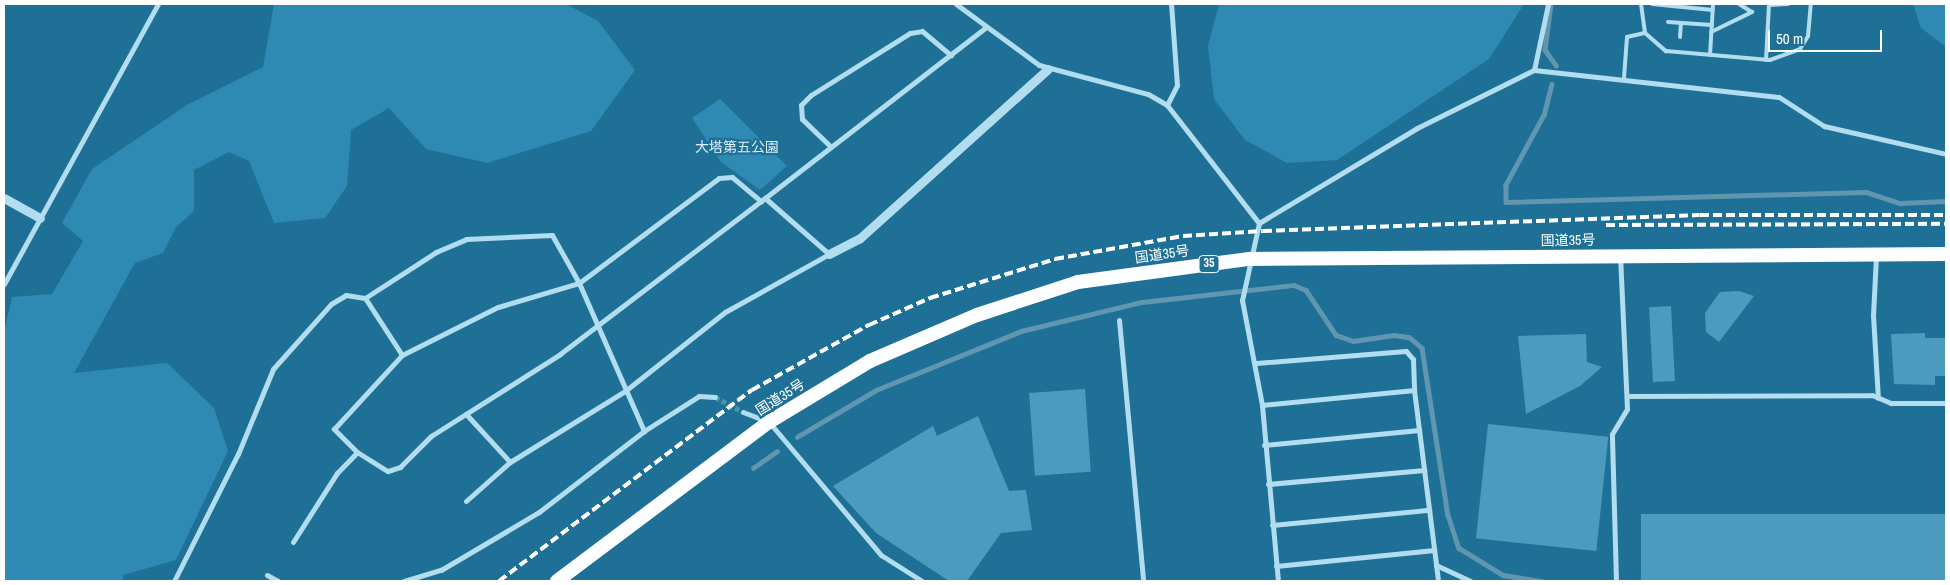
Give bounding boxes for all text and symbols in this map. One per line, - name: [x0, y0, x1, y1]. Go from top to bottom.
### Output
- scale bar: [1770, 20, 1884, 52]
- text: 50 m: [1776, 28, 1803, 49]
- park label: 大塔第五公園: [695, 139, 779, 155]
- street label: 国道35号: [1540, 231, 1596, 249]
- street label: 国道35号: [1134, 242, 1190, 266]
- road number: 35: [1198, 254, 1220, 274]
- street label: 国道35号: [752, 375, 808, 419]

